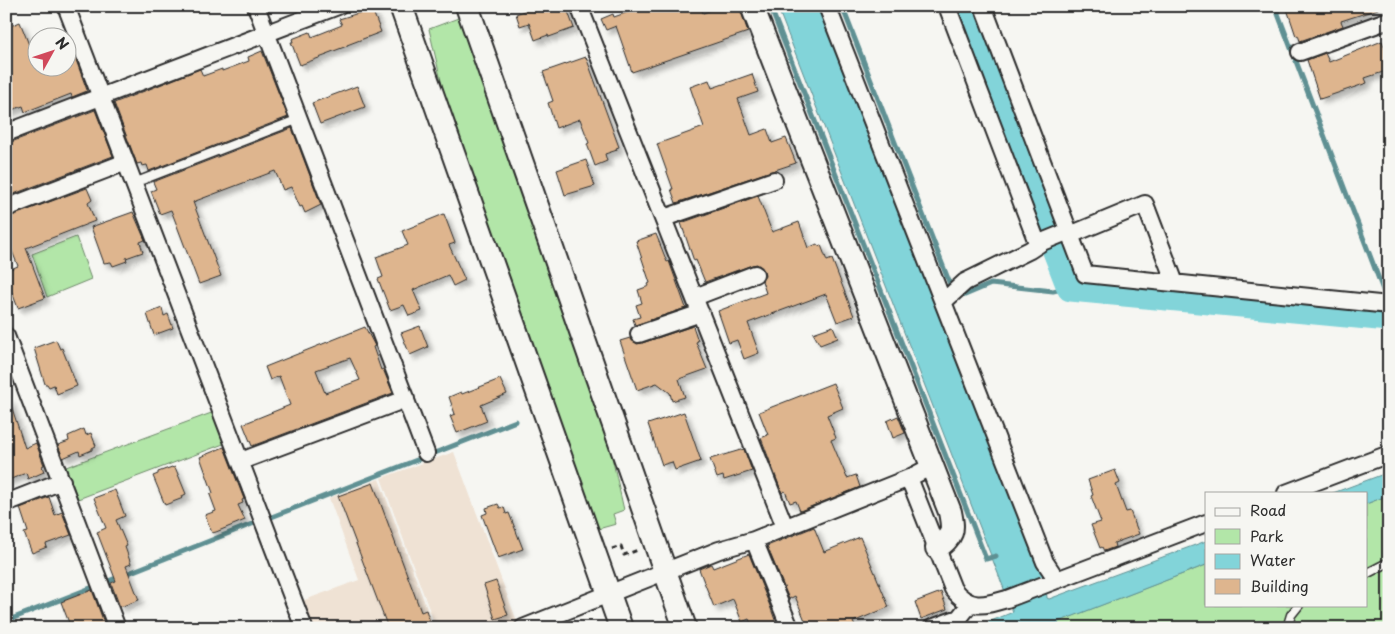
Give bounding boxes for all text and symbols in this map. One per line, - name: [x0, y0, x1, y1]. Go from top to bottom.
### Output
- north arrow: [28, 28, 78, 78]
- text: N: [51, 32, 74, 54]
- legend: [1205, 492, 1368, 606]
- text: Road: [1250, 498, 1286, 521]
- text: Park: [1250, 524, 1284, 547]
- text: Water: [1250, 548, 1295, 571]
- text: Building: [1250, 574, 1309, 597]

